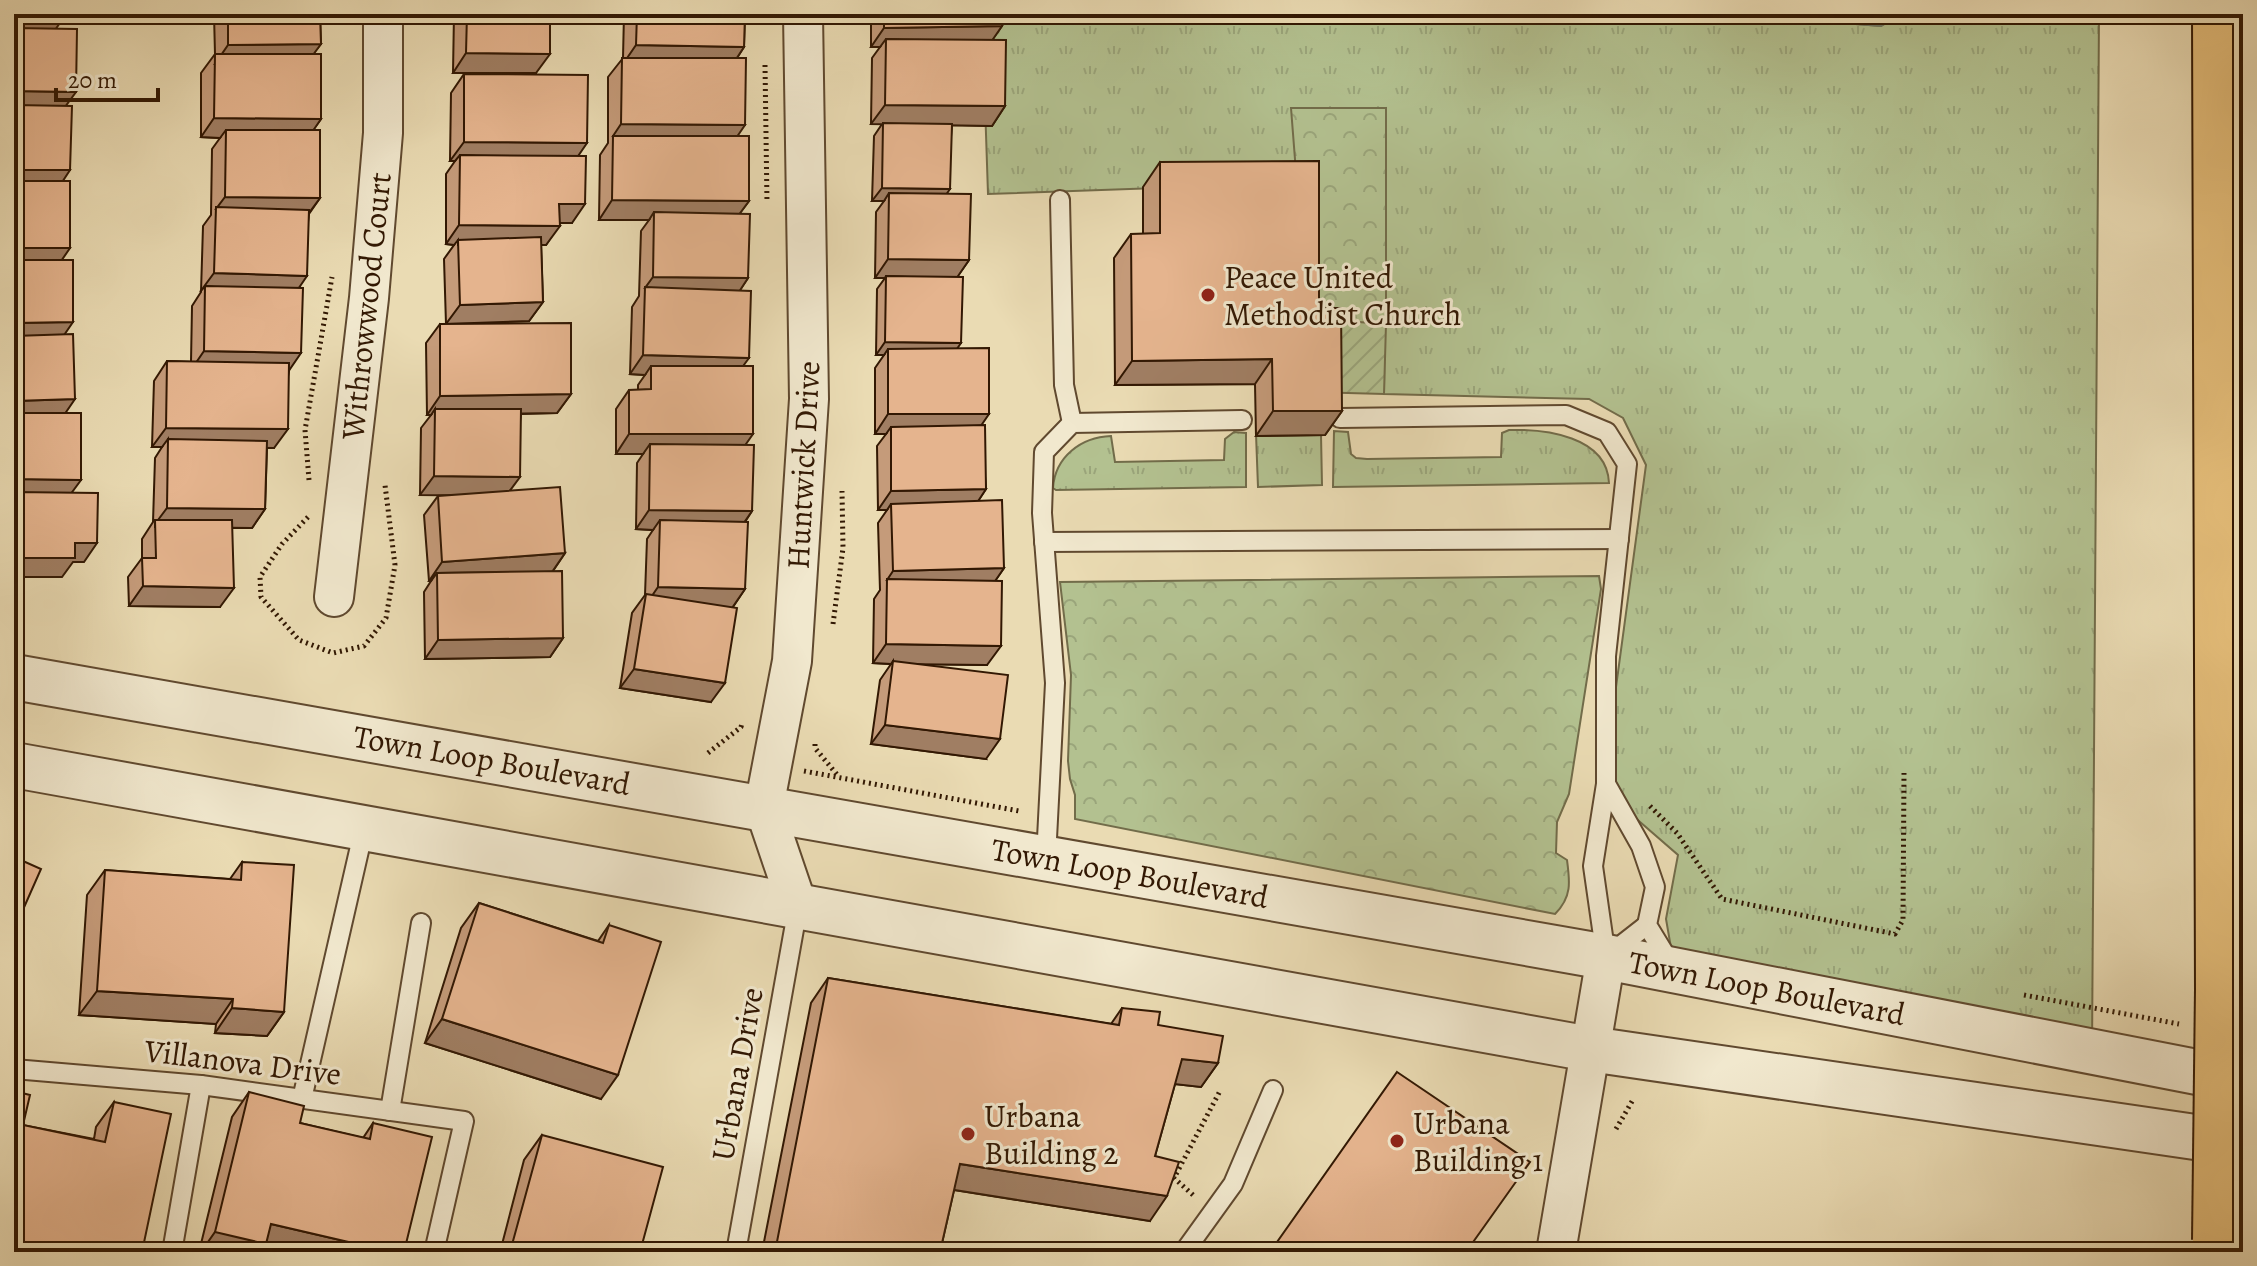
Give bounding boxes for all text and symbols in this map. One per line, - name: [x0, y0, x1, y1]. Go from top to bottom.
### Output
- scale bar: [56, 52, 158, 102]
- text: 20 m: [68, 64, 117, 96]
- street label: Withrowwood Court: [330, 170, 402, 443]
- place label: Peace United Methodist Church: [1224, 255, 1461, 336]
- marker: Peace United Methodist Church: [1199, 286, 1217, 304]
- street label: Huntwick Drive: [776, 360, 830, 570]
- street label: Town Loop Boulevard: [350, 714, 635, 806]
- street label: Town Loop Boulevard: [988, 827, 1273, 919]
- street label: Town Loop Boulevard: [1625, 940, 1910, 1037]
- street label: Urbana Drive: [700, 984, 774, 1164]
- street label: Villanova Drive: [141, 1028, 344, 1096]
- place label: Urbana Building 2: [984, 1094, 1119, 1175]
- place label: Urbana Building 1: [1413, 1101, 1543, 1182]
- marker: Urbana Building 2: [959, 1125, 977, 1143]
- marker: Urbana Building 1: [1388, 1132, 1406, 1150]

